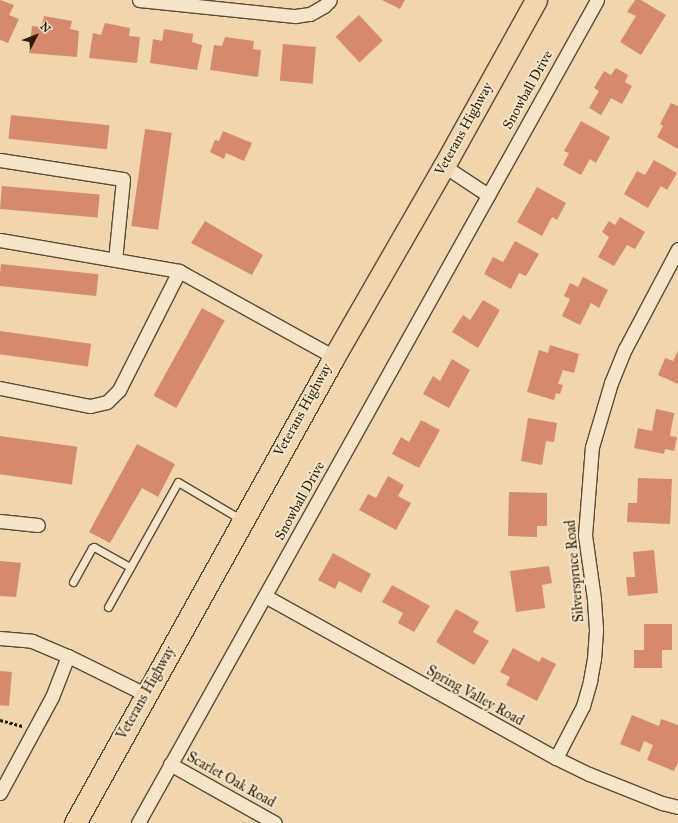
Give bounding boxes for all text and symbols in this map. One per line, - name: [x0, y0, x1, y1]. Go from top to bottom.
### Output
- north arrow: [16, 16, 56, 56]
- text: N: [37, 20, 53, 35]
- street label: Snowball Drive: [499, 48, 557, 132]
- street label: Veterans Highway: [431, 80, 497, 178]
- street label: Veterans Highway: [270, 361, 336, 459]
- street label: Snowball Drive: [271, 459, 329, 543]
- street label: Silverspruce Road: [562, 519, 588, 623]
- street label: Veterans Highway: [113, 644, 179, 742]
- street label: Spring Valley Road: [423, 662, 527, 730]
- street label: Scarlet Oak Road: [184, 749, 278, 811]

